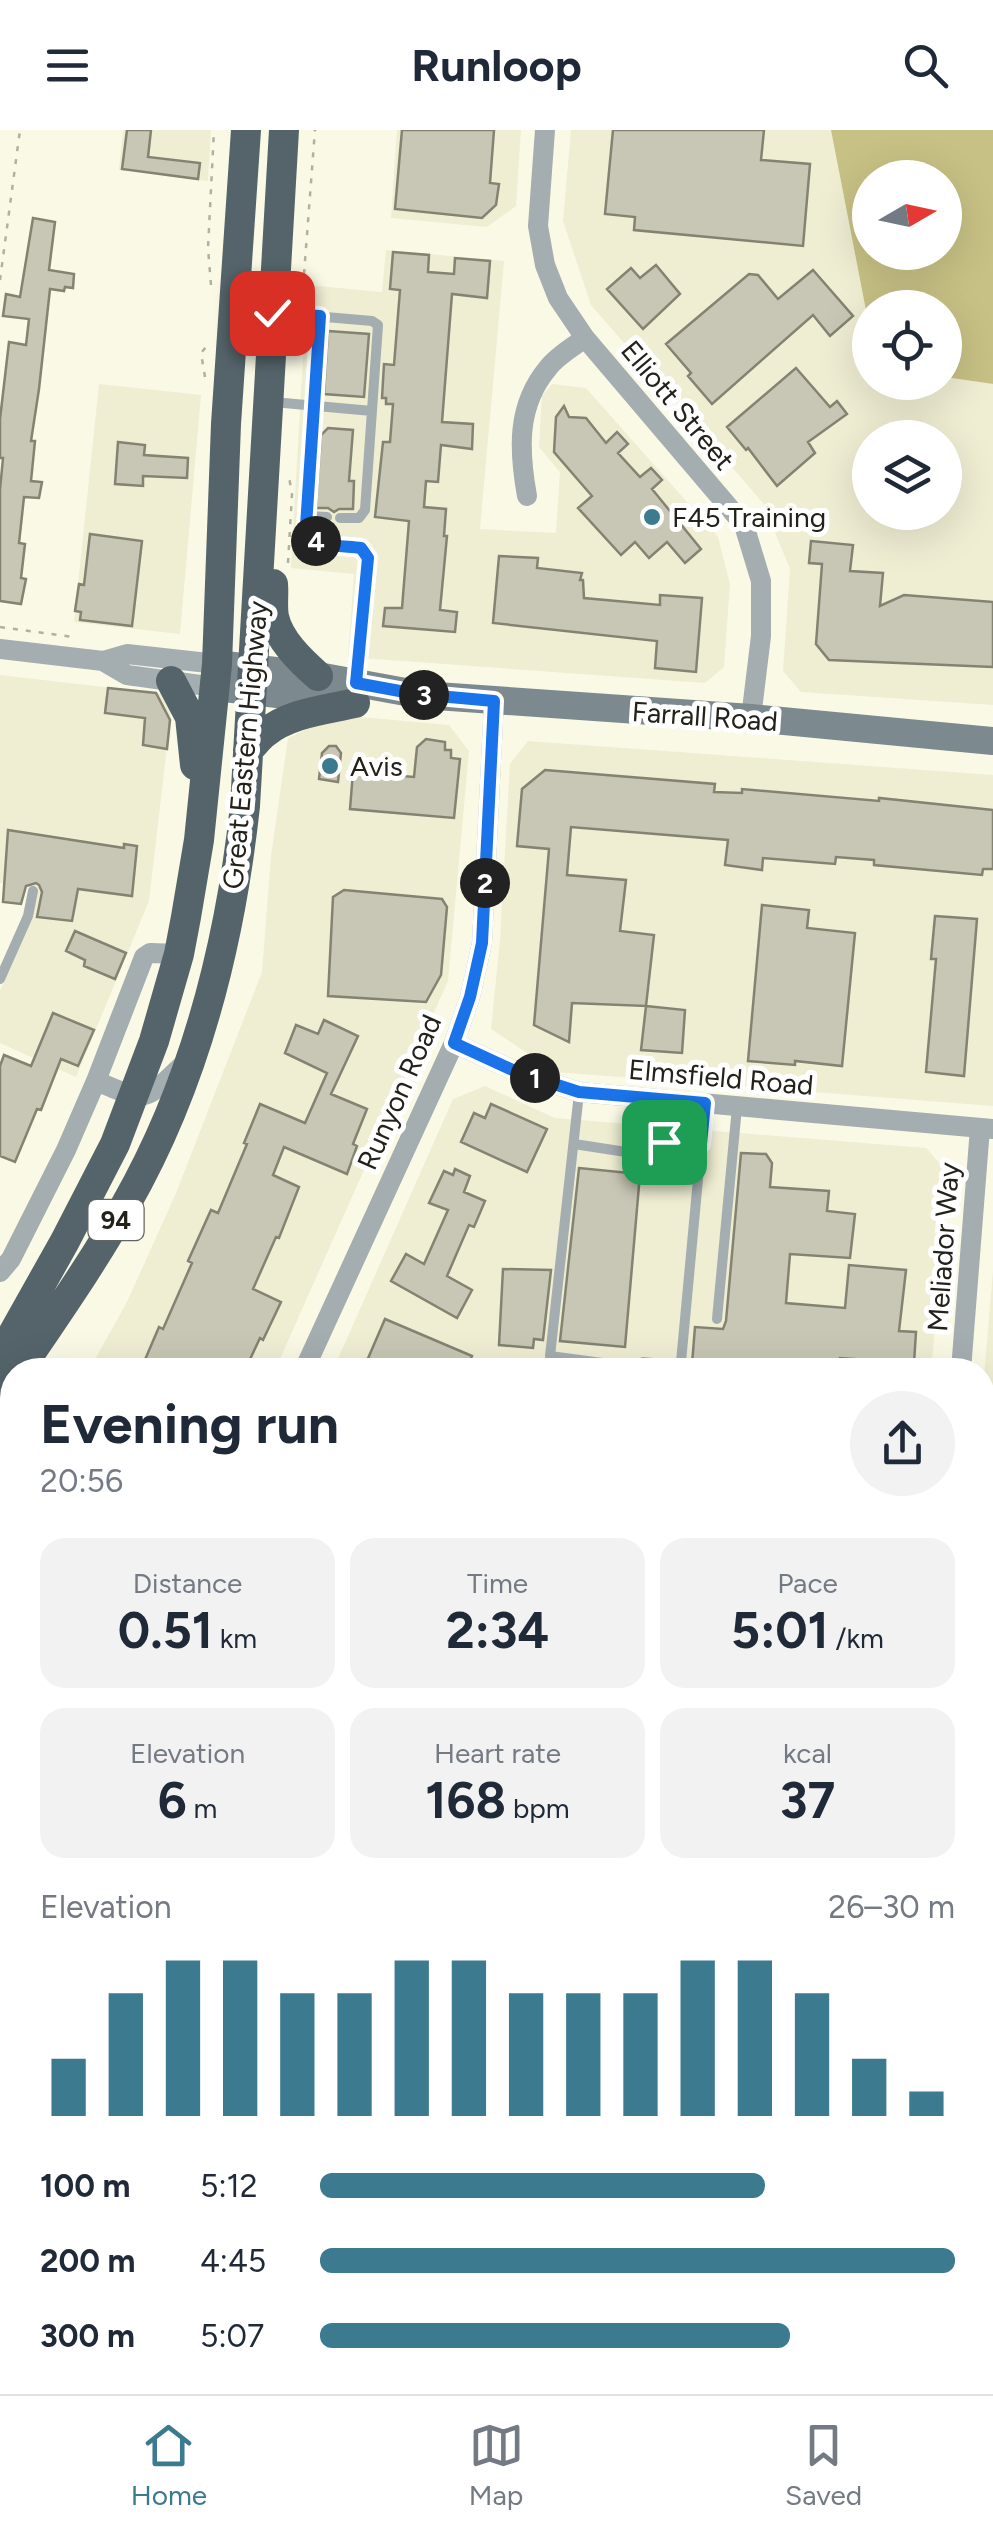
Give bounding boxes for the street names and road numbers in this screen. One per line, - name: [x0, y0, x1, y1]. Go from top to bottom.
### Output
- street label: Elliott Street: [614, 334, 742, 476]
- street label: Great Eastern Highway: [215, 599, 275, 891]
- street label: Farrall Road: [631, 694, 779, 738]
- street label: Runyon Road: [350, 1009, 448, 1175]
- street label: Elmsfield Road: [627, 1052, 815, 1102]
- street label: Meliador Way: [920, 1161, 966, 1333]
- road number: 94: [88, 1200, 144, 1240]

